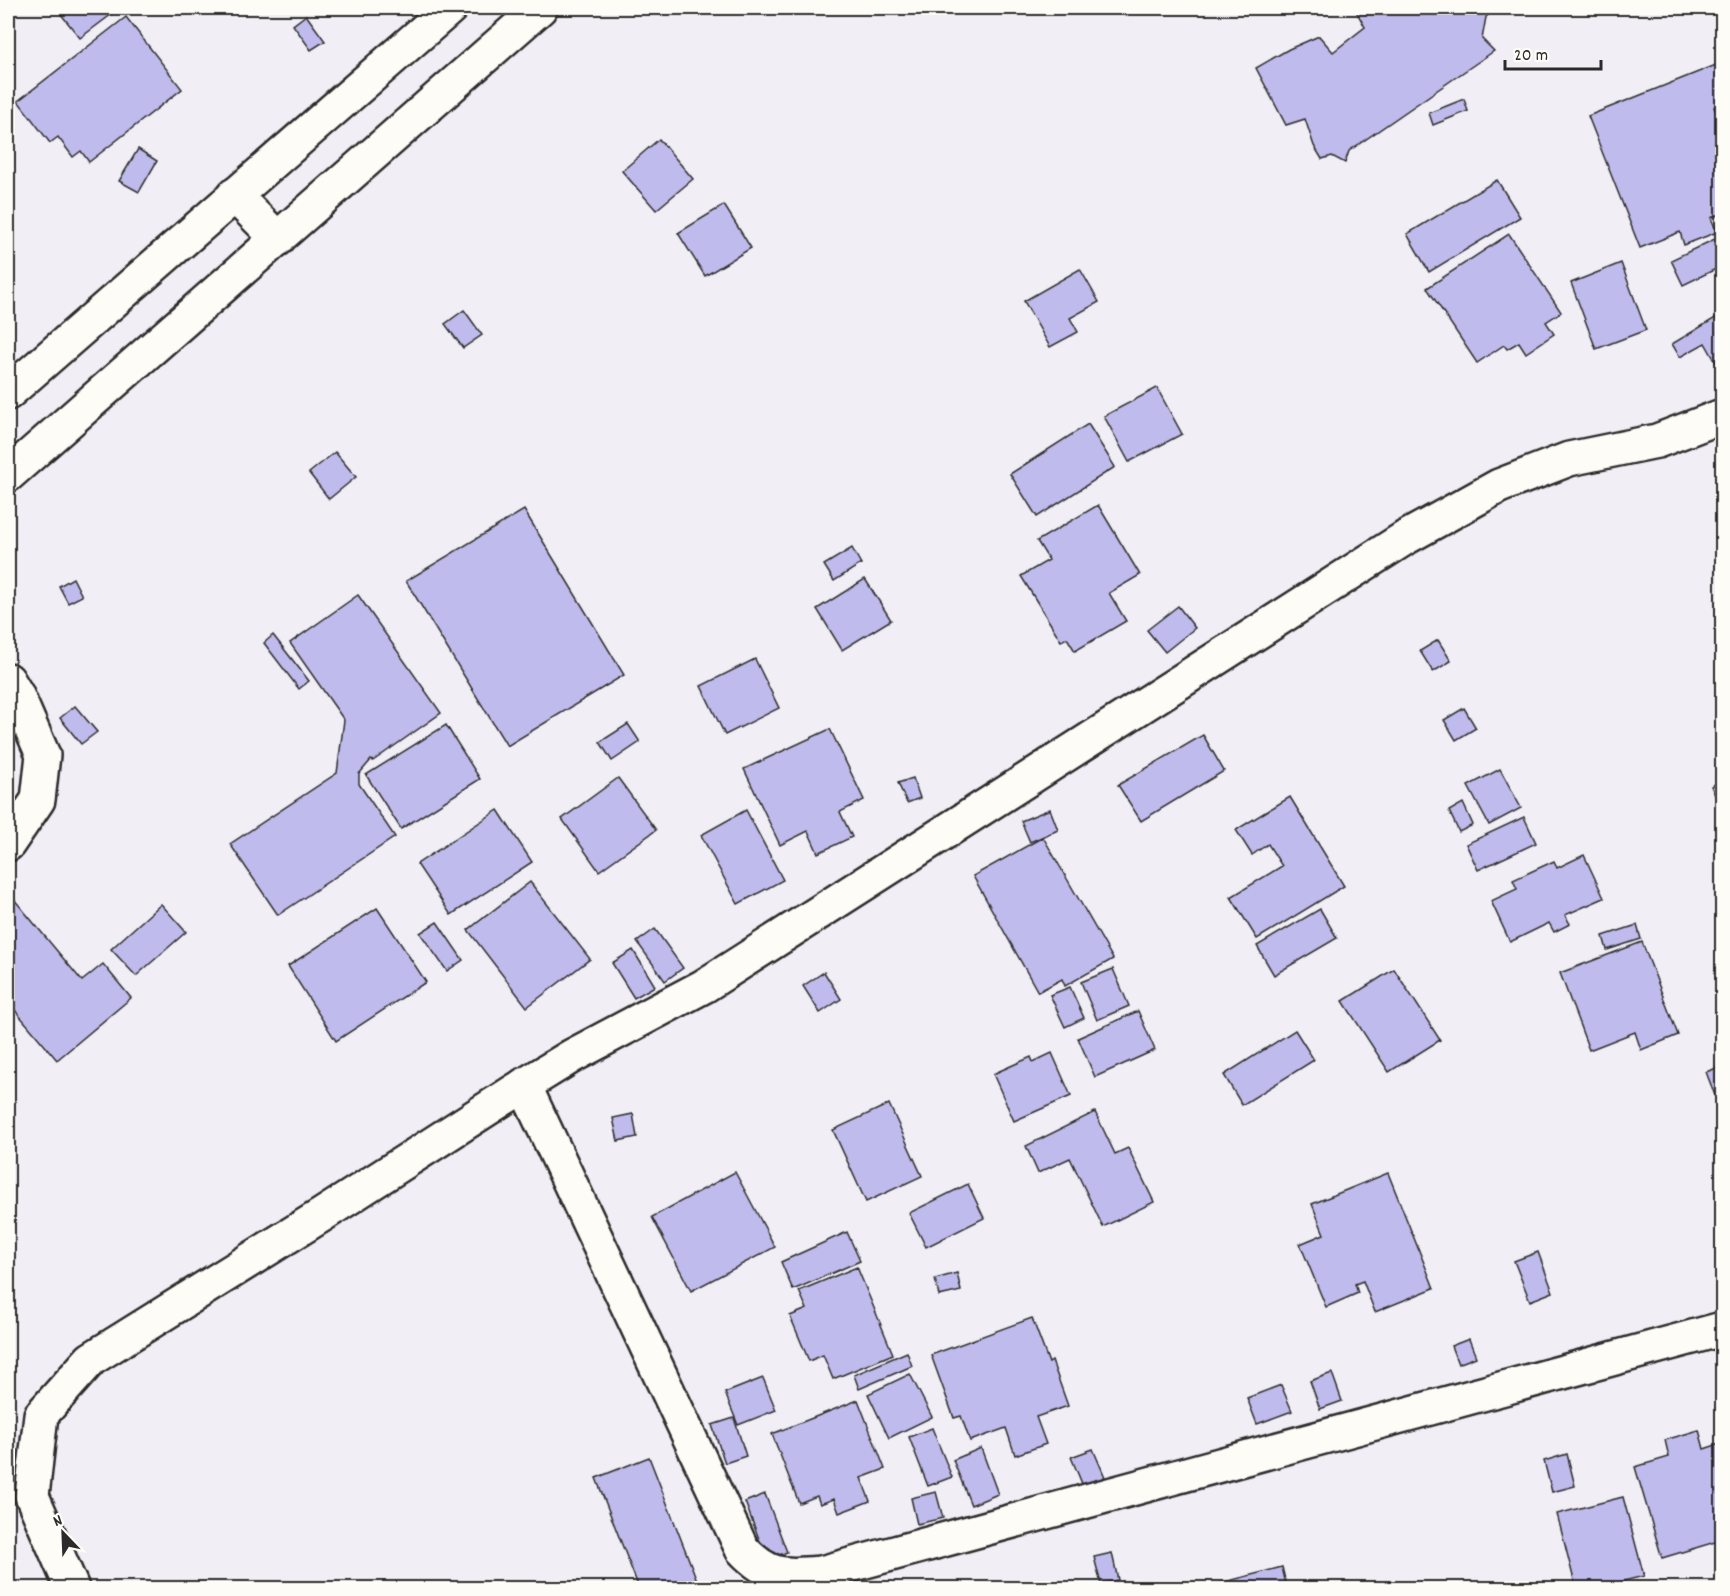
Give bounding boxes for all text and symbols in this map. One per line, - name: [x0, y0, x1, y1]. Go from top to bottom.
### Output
- scale bar: [1505, 33, 1601, 71]
- text: 20 m: [1514, 44, 1548, 69]
- north arrow: [33, 1503, 93, 1563]
- text: N: [50, 1509, 66, 1534]

